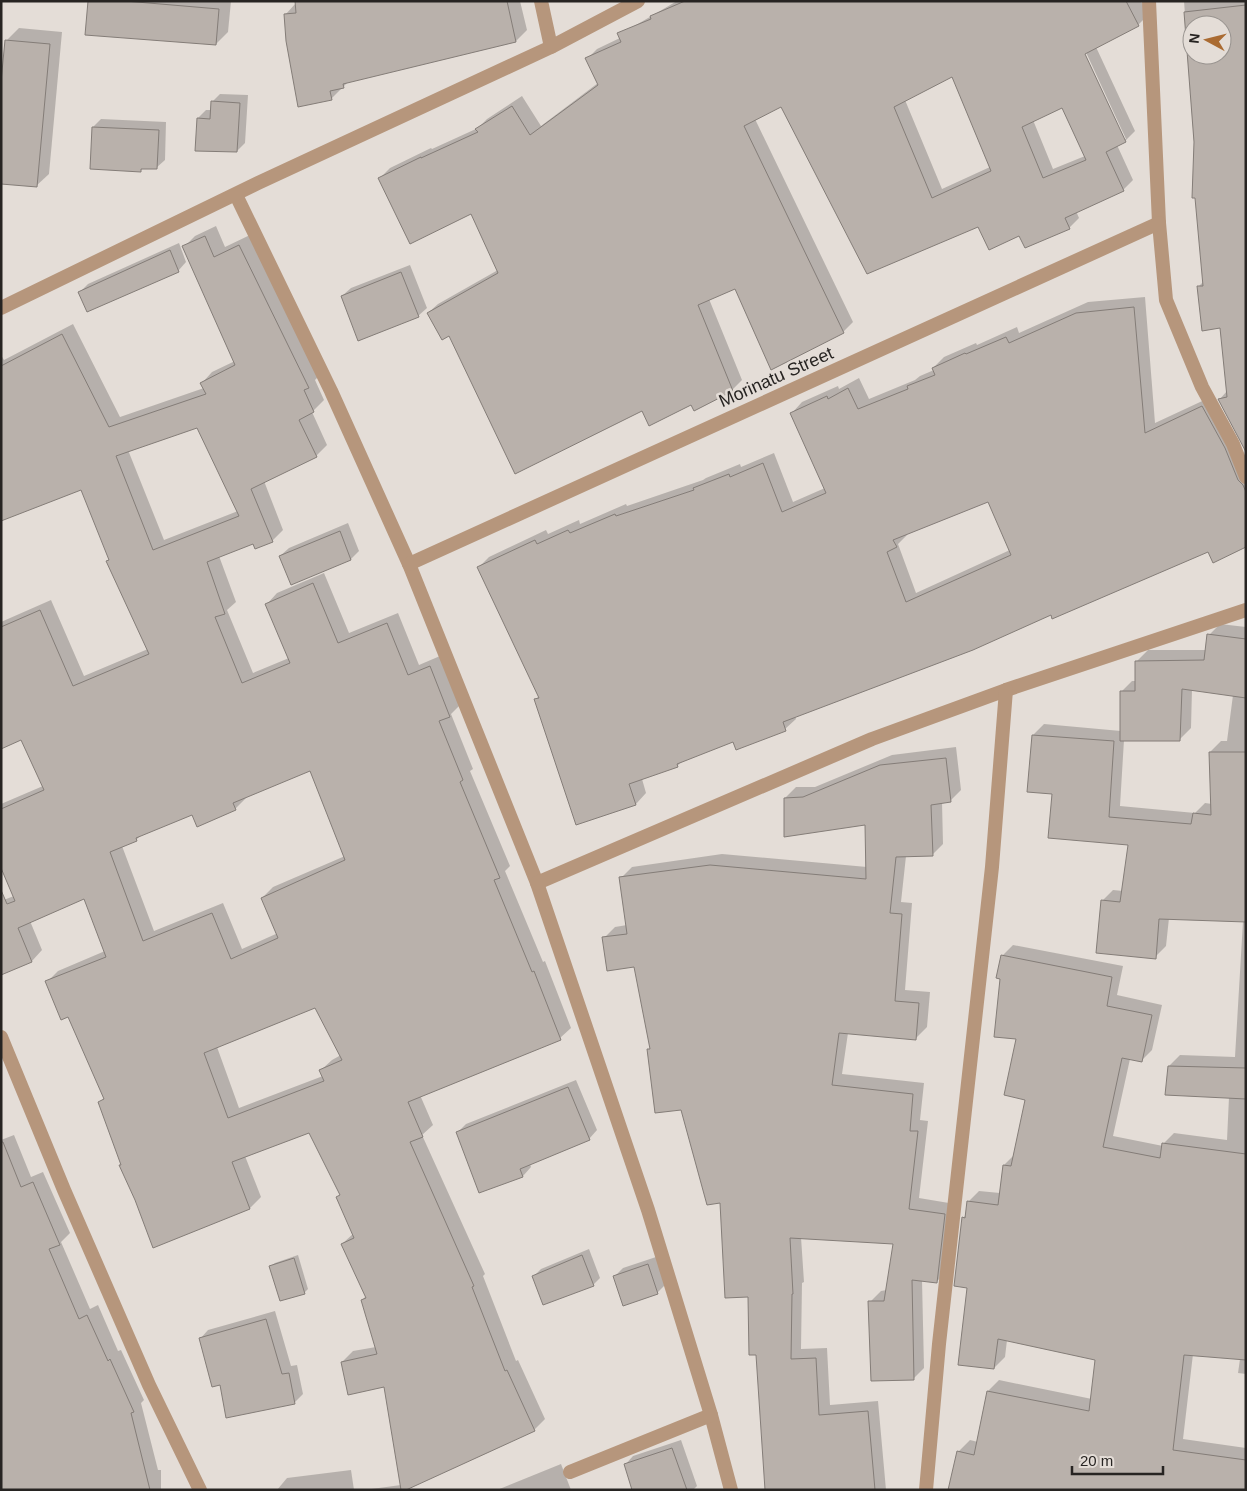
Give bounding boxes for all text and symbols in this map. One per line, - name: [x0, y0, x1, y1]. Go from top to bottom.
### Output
- north arrow: [1182, 15, 1232, 65]
- text: N: [1186, 32, 1203, 44]
- street label: Morinatu Street: [716, 343, 836, 411]
- scale bar: [1072, 1444, 1163, 1476]
- text: 20 m: [1080, 1452, 1113, 1469]

